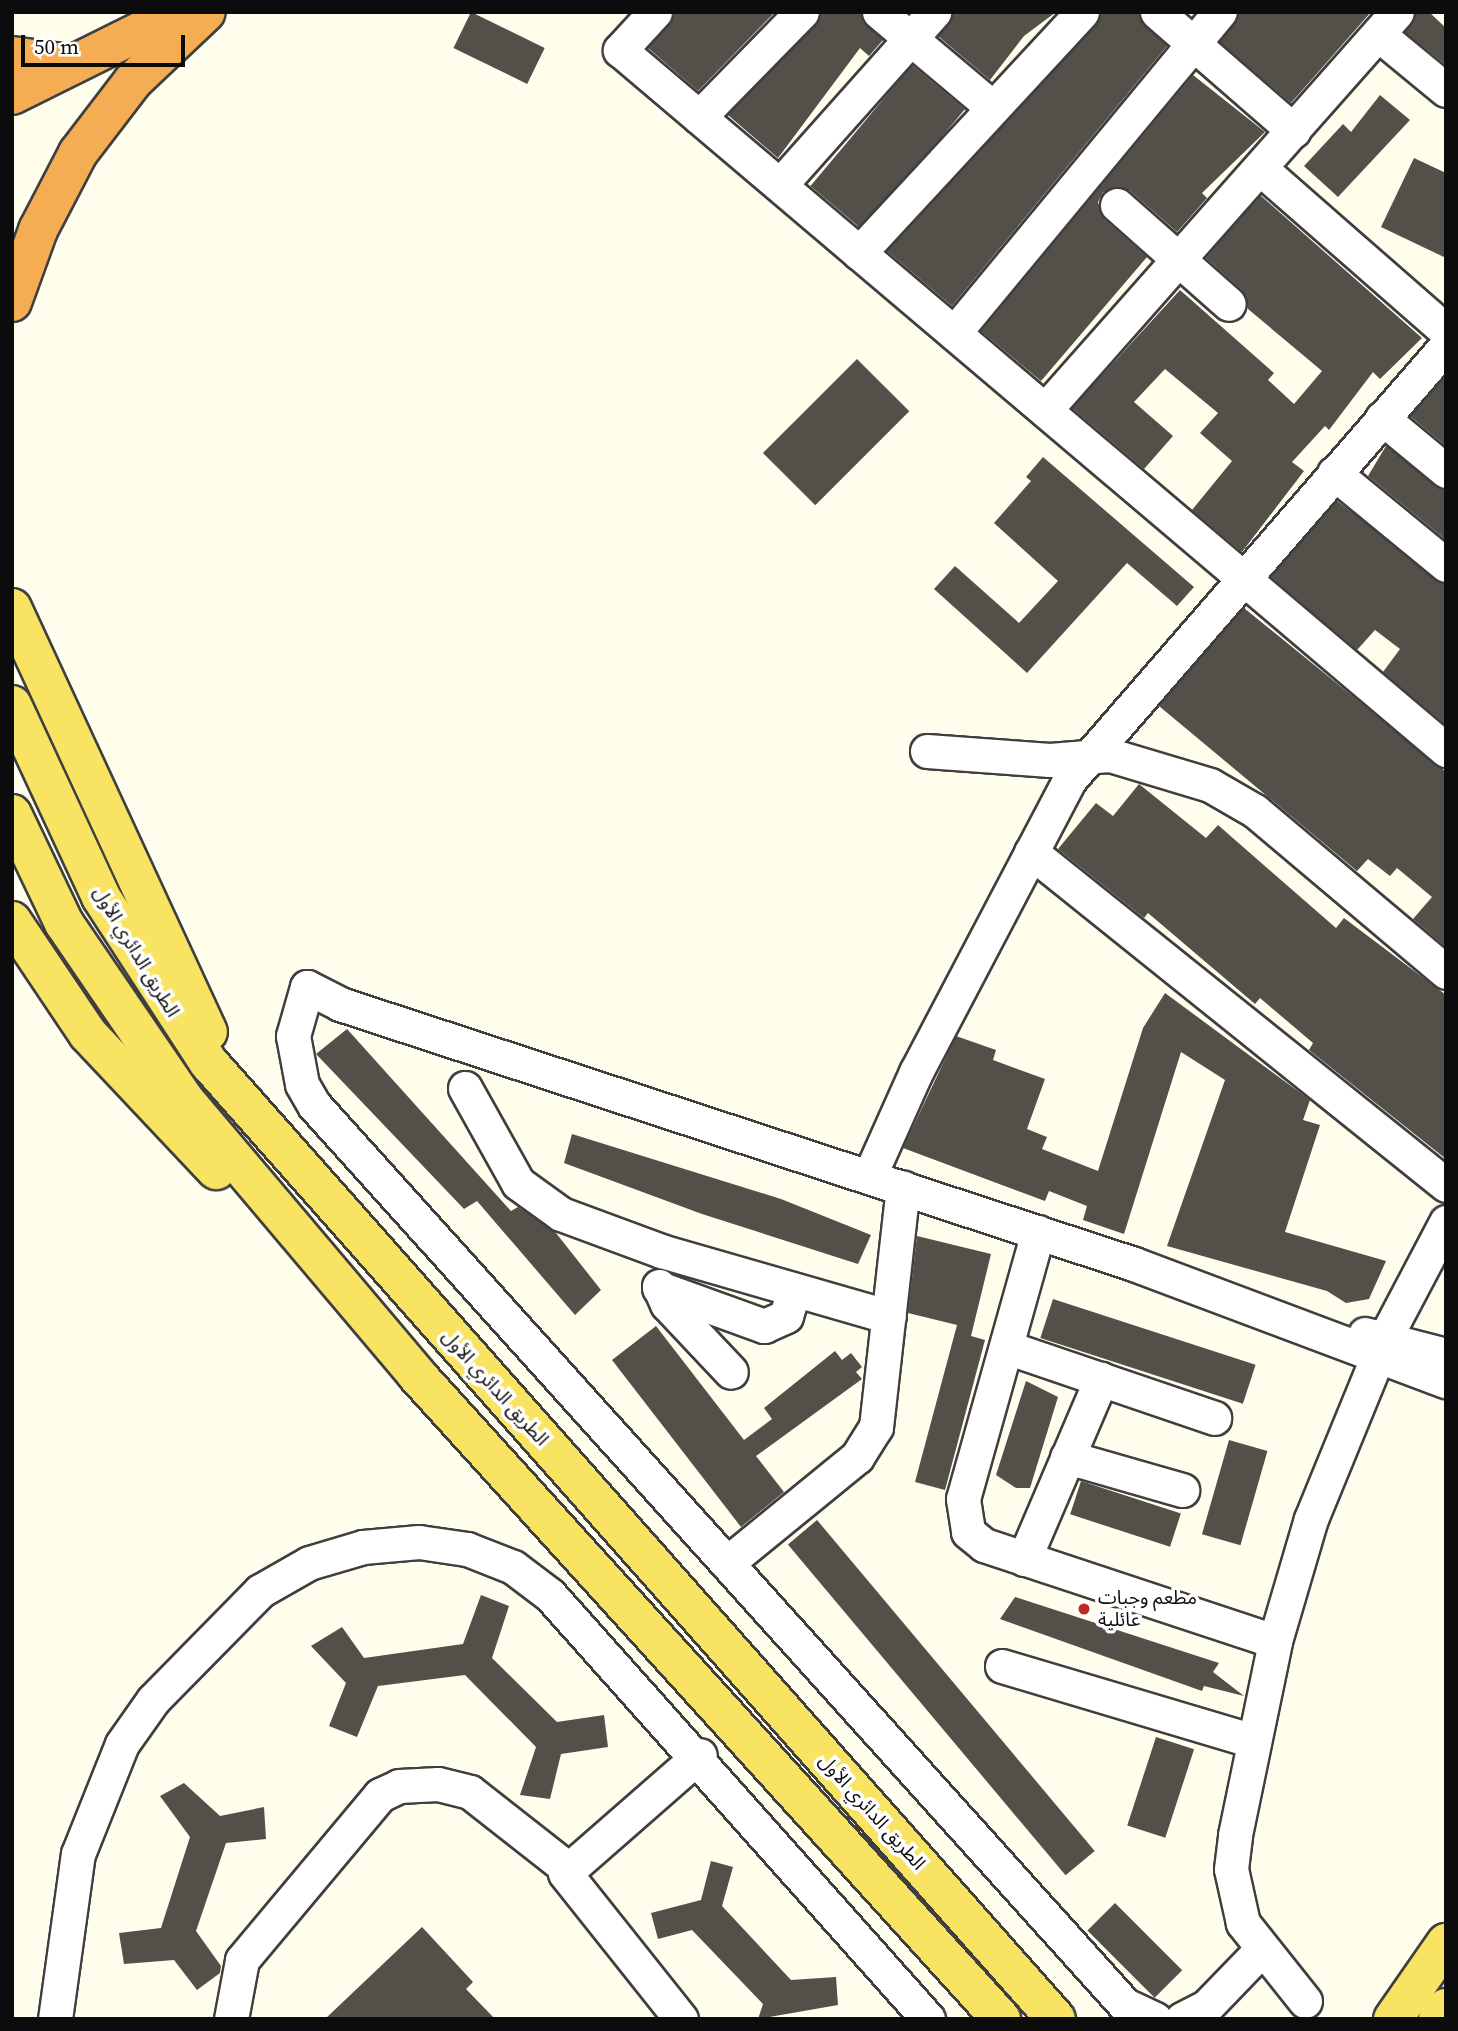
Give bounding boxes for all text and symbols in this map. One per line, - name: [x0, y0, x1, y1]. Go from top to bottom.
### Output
- scale bar: [24, 21, 189, 65]
- text: 50 m: [34, 32, 79, 61]
- street label: الطريق الدائري الأول: [88, 883, 184, 1021]
- street label: الطريق الدائري الأول: [437, 1325, 553, 1451]
- place label: مطعم وجبات عائلية: [1098, 1587, 1197, 1631]
- marker: مطعم وجبات عائلية: [1076, 1601, 1092, 1617]
- street label: الطريق الدائري الأول: [814, 1749, 930, 1875]

